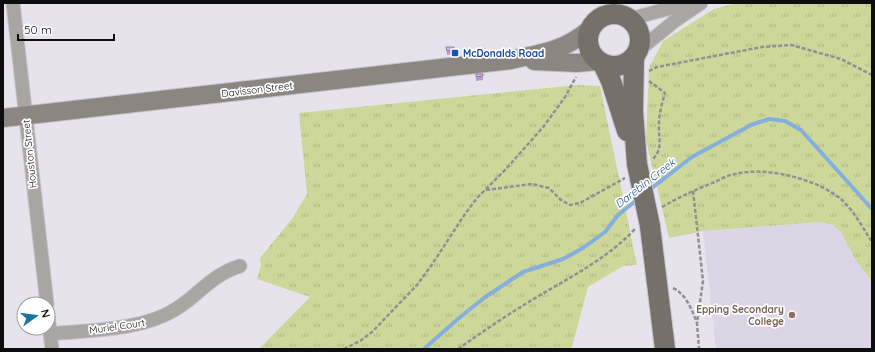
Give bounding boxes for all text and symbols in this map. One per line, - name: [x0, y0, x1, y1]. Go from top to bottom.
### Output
- scale bar: [18, 16, 114, 42]
- text: 50 m: [24, 22, 52, 37]
- place label: McDonalds Road: [463, 47, 544, 60]
- marker: McDonalds Road: [450, 48, 460, 58]
- street label: Davisson Street: [221, 79, 294, 100]
- street label: Houston Street: [19, 118, 40, 189]
- water label: Darebin Creek: [612, 154, 679, 211]
- north arrow: [16, 296, 56, 336]
- place label: Epping Secondary College: [696, 303, 784, 328]
- text: N: [38, 308, 53, 319]
- marker: Epping Secondary College: [787, 310, 797, 320]
- street label: Muriel Court: [88, 316, 146, 337]

